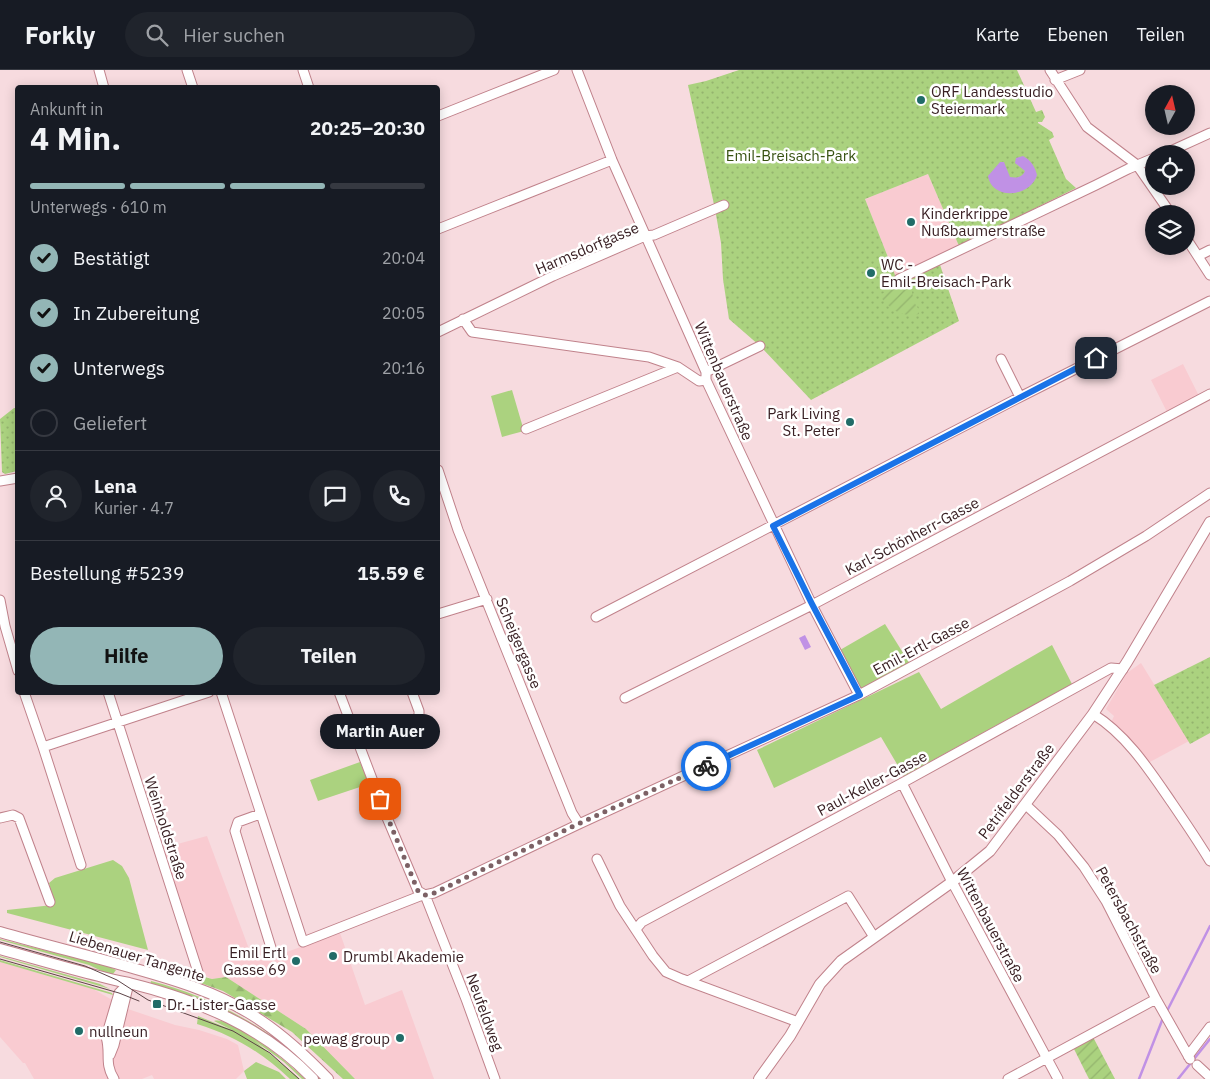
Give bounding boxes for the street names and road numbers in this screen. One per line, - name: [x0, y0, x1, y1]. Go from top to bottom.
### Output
- street label: Harmsdorfgasse: [532, 218, 642, 278]
- street label: Wittenbauerstraße: [690, 319, 758, 443]
- street label: Karl-Schönherr-Gasse: [842, 493, 982, 579]
- street label: Scheigergasse: [492, 595, 546, 691]
- street label: Emil-Ertl-Gasse: [870, 613, 972, 679]
- street label: Petrifelderstraße: [974, 739, 1058, 843]
- street label: Paul-Keller-Gasse: [814, 746, 930, 820]
- street label: Weinholdstraße: [140, 774, 192, 882]
- street label: Petersbachstraße: [1092, 863, 1166, 977]
- street label: Wittenbauerstraße: [953, 865, 1029, 985]
- street label: Liebenauer Tangente: [67, 926, 207, 986]
- street label: Neufeldweg: [462, 971, 508, 1053]

